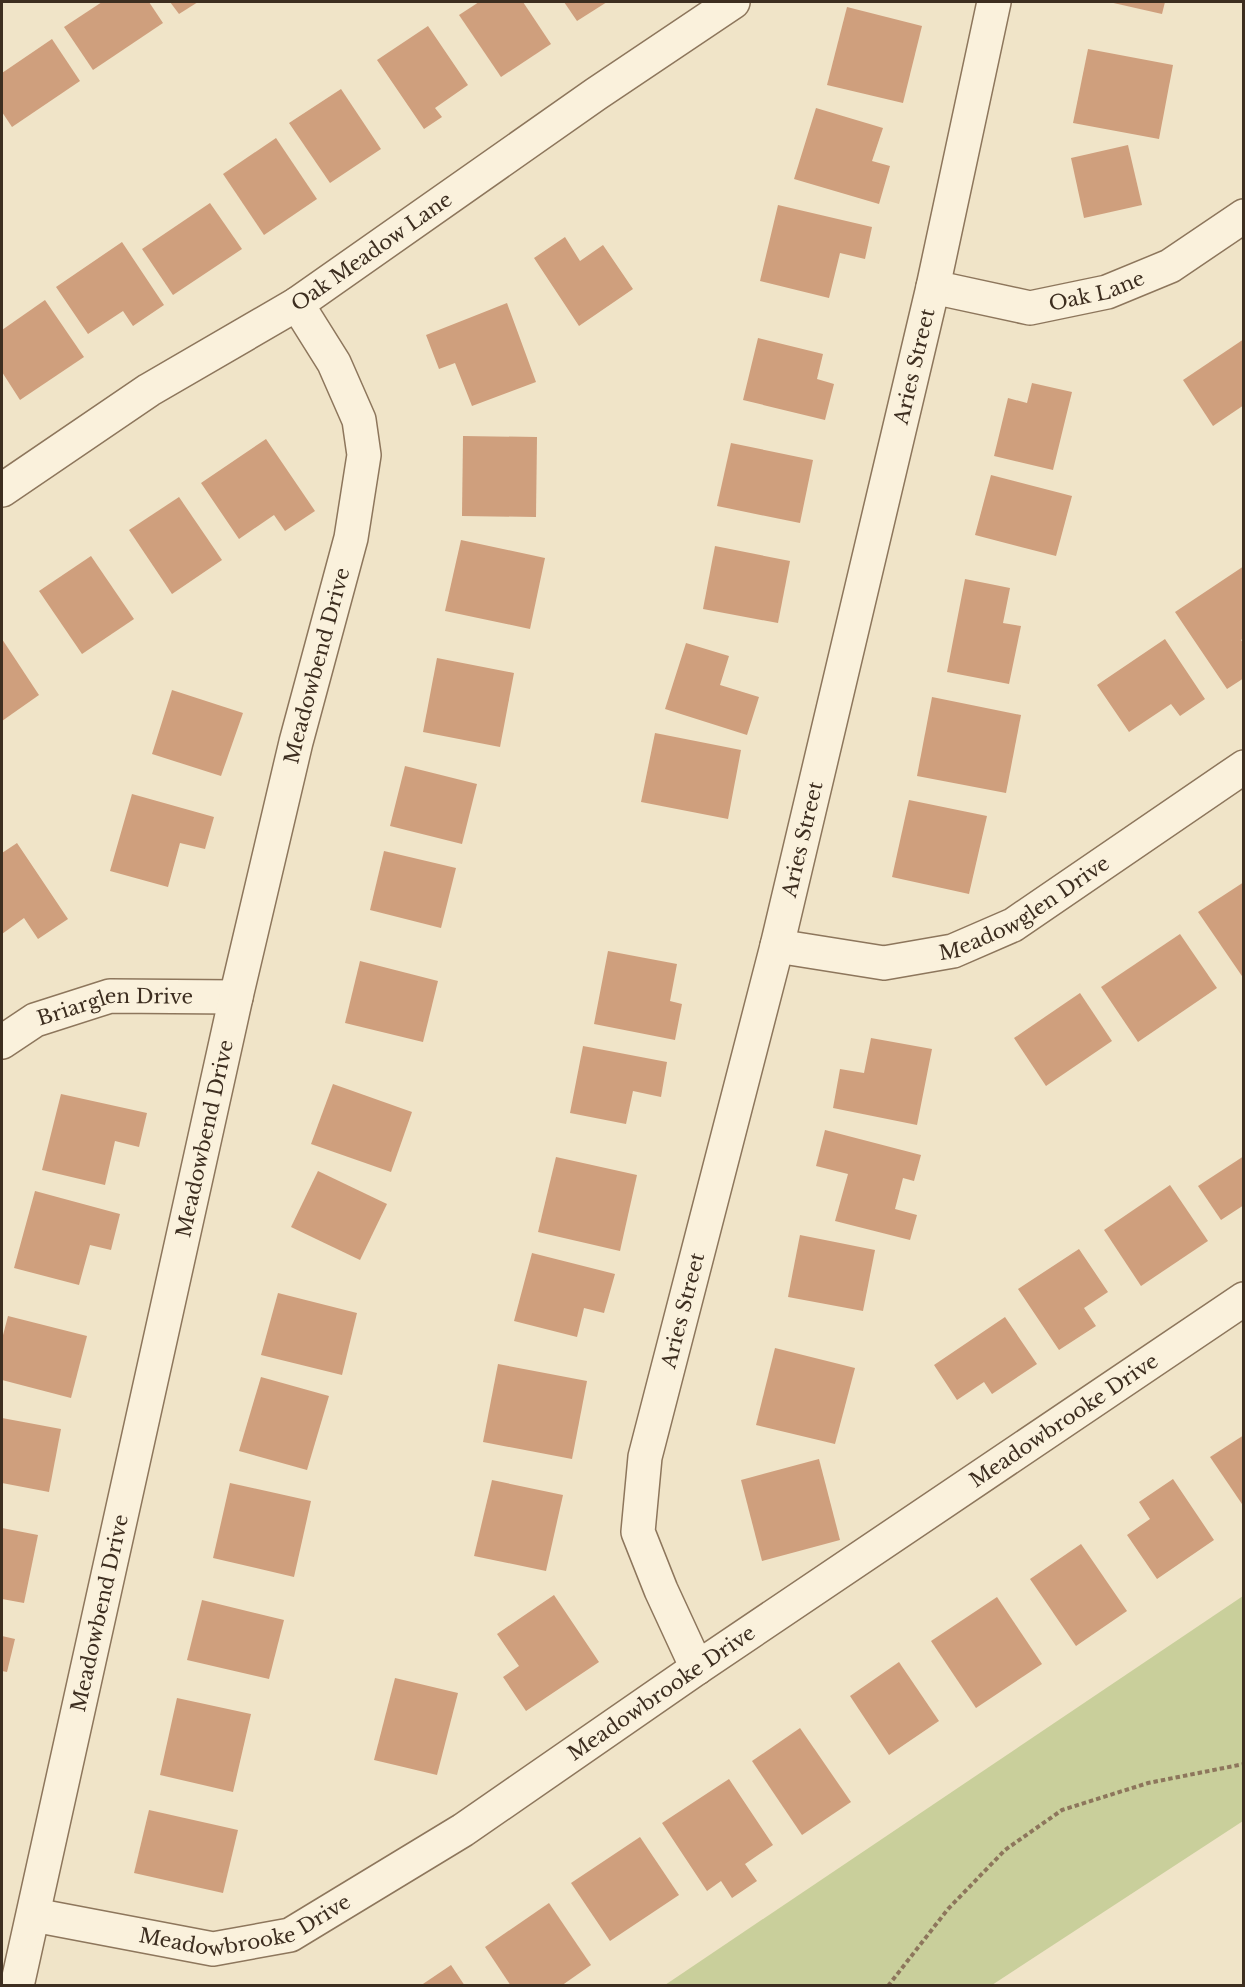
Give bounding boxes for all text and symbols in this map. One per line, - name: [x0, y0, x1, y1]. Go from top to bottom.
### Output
- street label: Oak Meadow Lane: [287, 187, 456, 316]
- street label: Oak Lane: [1047, 266, 1148, 316]
- street label: Aries Street: [889, 306, 940, 428]
- street label: Meadowbend Drive: [279, 565, 354, 766]
- street label: Aries Street: [777, 779, 828, 901]
- street label: Meadowglen Drive: [937, 851, 1114, 965]
- street label: Briarglen Drive: [34, 984, 193, 1031]
- street label: Meadowbend Drive: [171, 1037, 238, 1240]
- street label: Aries Street: [656, 1250, 709, 1372]
- street label: Meadowbrooke Drive: [965, 1349, 1163, 1492]
- street label: Meadowbend Drive: [66, 1512, 133, 1714]
- street label: Meadowbrooke Drive: [563, 1620, 760, 1766]
- street label: Meadowbrooke Drive: [137, 1889, 355, 1962]

